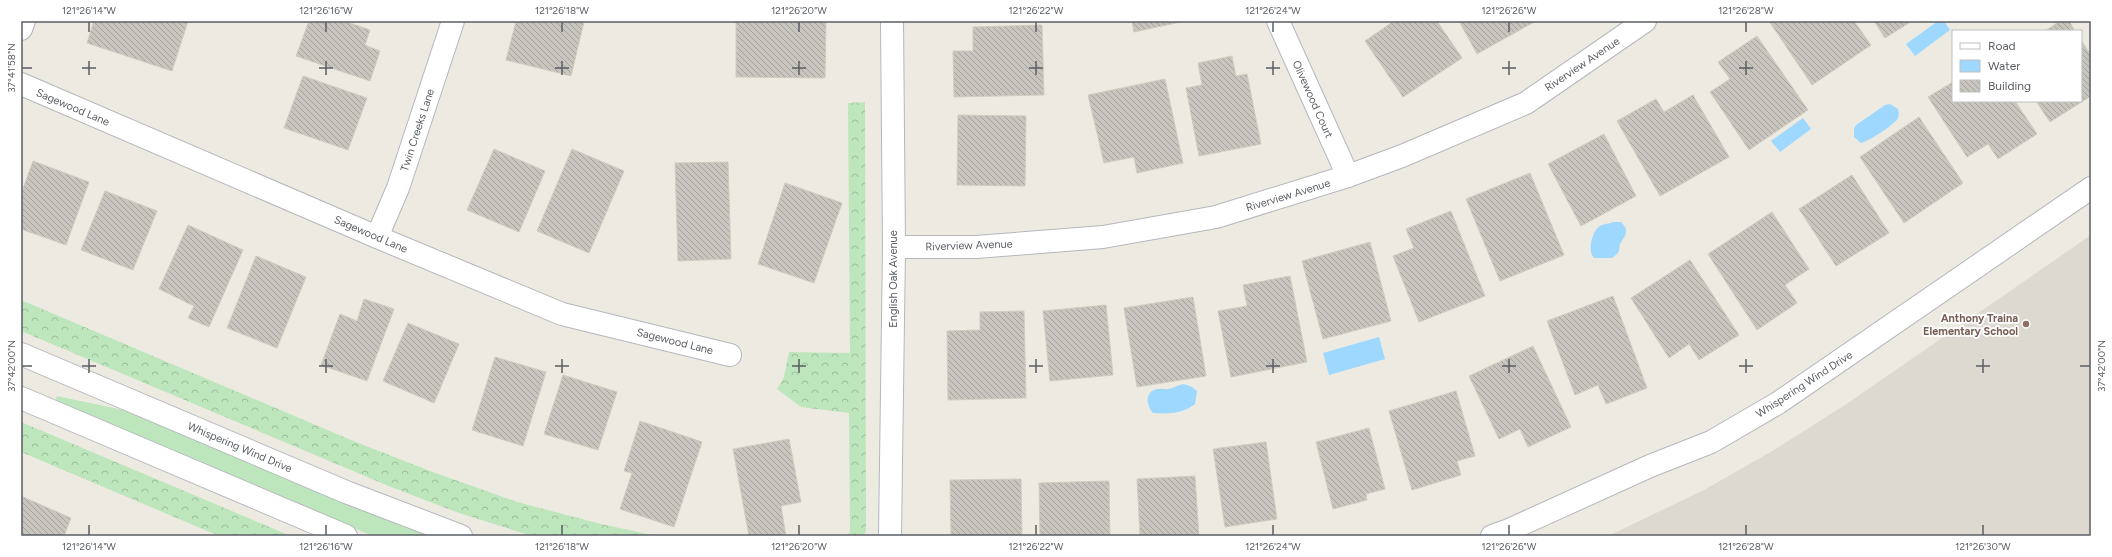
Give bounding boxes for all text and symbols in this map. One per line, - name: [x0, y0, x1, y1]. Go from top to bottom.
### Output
- text: 121°26'14"W: [62, 4, 116, 17]
- text: 121°26'16"W: [299, 4, 353, 17]
- text: 121°26'18"W: [535, 4, 589, 17]
- text: 121°26'20"W: [771, 4, 827, 17]
- text: 121°26'22"W: [1009, 4, 1064, 17]
- text: 121°26'24"W: [1245, 4, 1301, 17]
- text: 121°26'26"W: [1482, 4, 1537, 17]
- text: 121°26'28"W: [1718, 4, 1774, 17]
- legend: [1952, 30, 2082, 102]
- street label: Riverview Avenue: [1542, 35, 1622, 94]
- text: Road: [1988, 39, 2016, 53]
- text: 37°41'58"N: [5, 43, 18, 93]
- street label: Olivewood Court: [1290, 58, 1336, 140]
- text: Water: [1988, 59, 2020, 73]
- text: Building: [1988, 79, 2031, 93]
- street label: Sagewood Lane: [34, 86, 112, 129]
- street label: Twin Creeks Lane: [398, 87, 437, 173]
- street label: Riverview Avenue: [1244, 176, 1332, 214]
- street label: Sagewood Lane: [332, 213, 410, 256]
- street label: English Oak Avenue: [887, 230, 900, 328]
- street label: Riverview Avenue: [925, 237, 1013, 254]
- place label: Anthony Traina Elementary School: [1923, 312, 2018, 338]
- marker: Anthony Traina Elementary School: [2021, 319, 2031, 329]
- street label: Sagewood Lane: [635, 326, 715, 357]
- text: 37°42'00"N: [5, 340, 18, 392]
- text: 37°42'00"N: [2095, 340, 2108, 392]
- street label: Whispering Wind Drive: [1754, 348, 1855, 420]
- street label: Whispering Wind Drive: [186, 420, 294, 475]
- text: 121°26'14"W: [62, 540, 116, 553]
- text: 121°26'16"W: [299, 540, 353, 553]
- text: 121°26'18"W: [535, 540, 589, 553]
- text: 121°26'20"W: [771, 540, 827, 553]
- text: 121°26'22"W: [1009, 540, 1064, 553]
- text: 121°26'24"W: [1245, 540, 1301, 553]
- text: 121°26'26"W: [1482, 540, 1537, 553]
- text: 121°26'28"W: [1718, 540, 1774, 553]
- text: 121°26'30"W: [1955, 540, 2011, 553]

